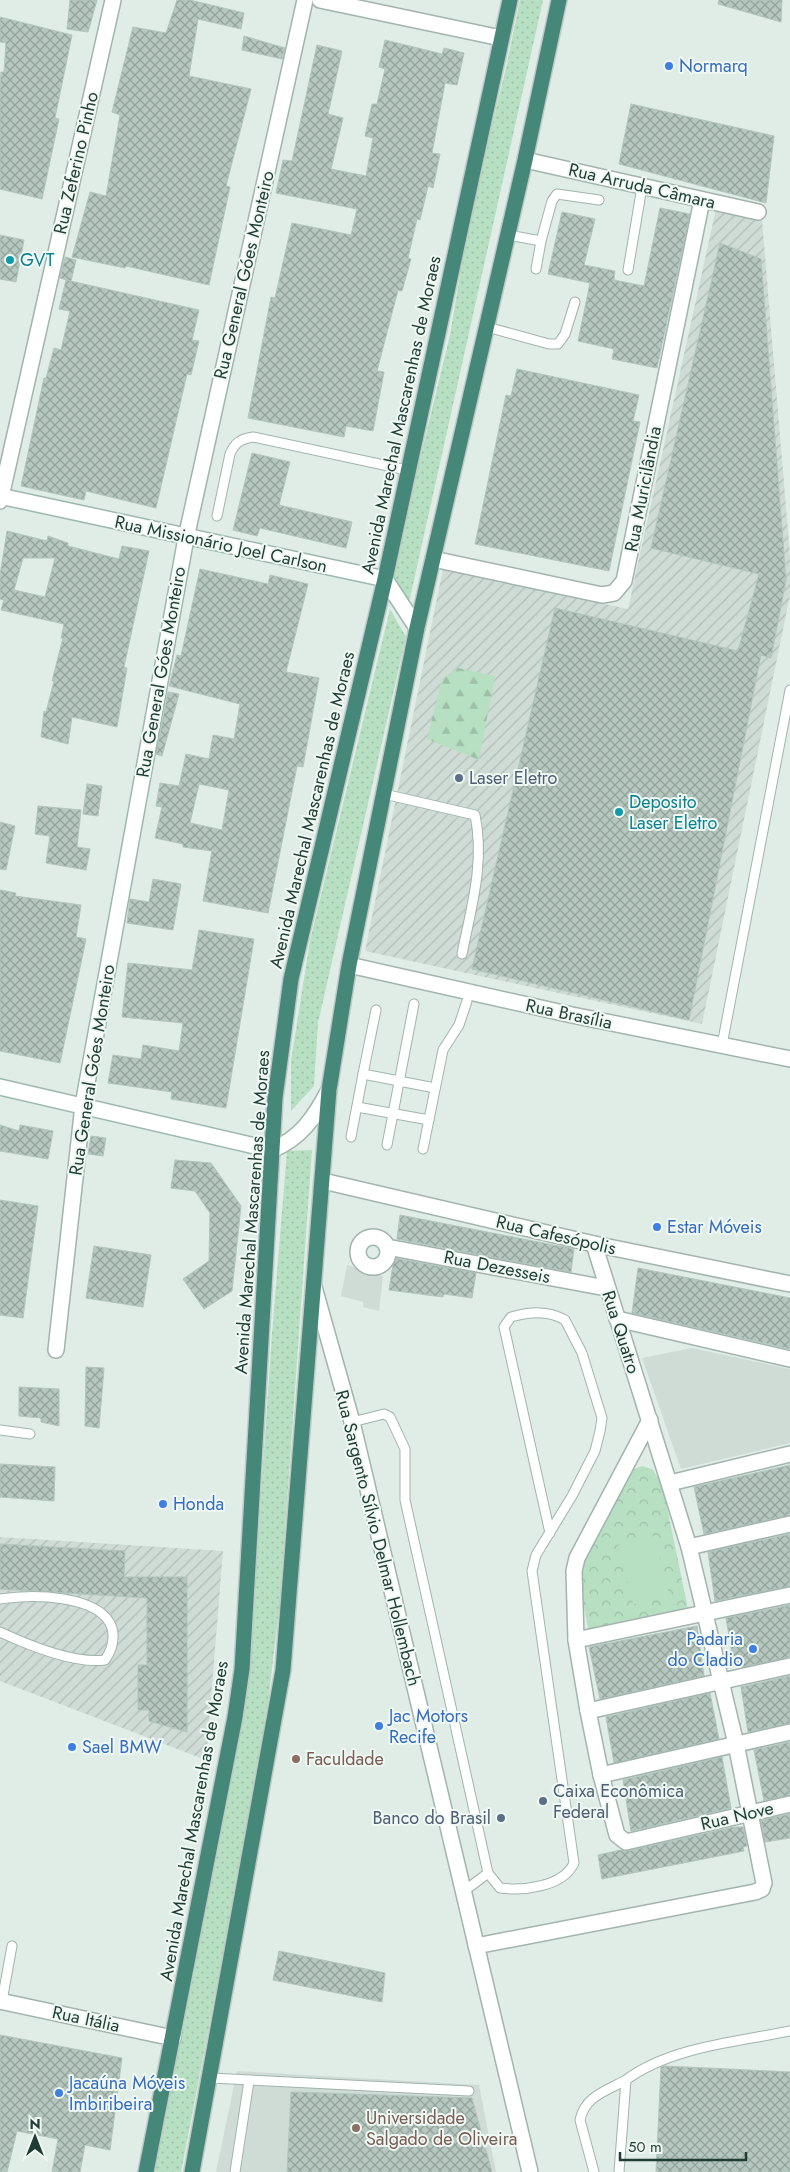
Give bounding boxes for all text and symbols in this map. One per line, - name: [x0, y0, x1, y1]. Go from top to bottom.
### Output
- place label: Normarq: [679, 53, 748, 79]
- marker: Normarq: [663, 60, 675, 72]
- street label: Rua Zeferino Pinho: [47, 89, 105, 237]
- street label: Rua Arruda Câmara: [566, 156, 718, 216]
- street label: Rua General Góes Monteiro: [207, 168, 281, 382]
- place label: GVT: [20, 247, 55, 273]
- street label: Avenida Marechal Mascarenhas de Moraes: [355, 253, 447, 577]
- marker: GVT: [4, 254, 16, 266]
- street label: Rua Muricilândia: [618, 424, 668, 554]
- street label: Rua Missionário Joel Carlson: [112, 509, 330, 579]
- street label: Rua General Góes Monteiro: [130, 564, 192, 779]
- street label: Avenida Marechal Mascarenhas de Moraes: [263, 649, 361, 971]
- place label: Laser Eletro: [469, 765, 557, 791]
- marker: Laser Eletro: [453, 772, 465, 784]
- place label: Deposito Laser Eletro: [629, 789, 717, 836]
- marker: Deposito Laser Eletro: [613, 806, 625, 818]
- street label: Rua General Góes Monteiro: [62, 962, 122, 1177]
- street label: Rua Brasília: [523, 992, 615, 1036]
- street label: Avenida Marechal Mascarenhas de Moraes: [228, 1049, 276, 1375]
- street label: Rua Cafesópolis: [494, 1209, 618, 1261]
- place label: Estar Móveis: [667, 1214, 762, 1240]
- marker: Estar Móveis: [651, 1221, 663, 1233]
- street label: Rua Dezesseis: [442, 1244, 552, 1290]
- street label: Rua Quatro: [595, 1287, 647, 1377]
- street label: Rua Sargento Sílvio Delmar Hollembach: [329, 1387, 427, 1689]
- place label: Honda: [173, 1491, 224, 1517]
- marker: Honda: [157, 1498, 169, 1510]
- place label: Padaria do Cladio: [668, 1626, 743, 1673]
- marker: Padaria do Cladio: [747, 1643, 759, 1655]
- street label: Avenida Marechal Mascarenhas de Moraes: [153, 1659, 235, 1983]
- place label: Jac Motors Recife: [387, 1703, 468, 1750]
- marker: Jac Motors Recife: [373, 1720, 385, 1732]
- place label: Sael BMW: [82, 1734, 162, 1760]
- marker: Sael BMW: [66, 1741, 78, 1753]
- place label: Faculdade: [306, 1746, 384, 1772]
- marker: Faculdade: [290, 1753, 302, 1765]
- place label: Caixa Econômica Federal: [553, 1778, 684, 1825]
- marker: Caixa Econômica Federal: [537, 1795, 549, 1807]
- street label: Rua Nove: [698, 1795, 776, 1837]
- place label: Banco do Brasil: [373, 1805, 491, 1831]
- marker: Banco do Brasil: [495, 1812, 507, 1824]
- street label: Rua Itália: [50, 1999, 122, 2039]
- place label: Jacaúna Móveis Imbiribeira: [67, 2070, 185, 2117]
- marker: Jacaúna Móveis Imbiribeira: [53, 2087, 65, 2099]
- place label: Universidade Salgado de Oliveira: [366, 2105, 517, 2152]
- north arrow: [10, 2112, 60, 2162]
- text: N: [29, 2114, 41, 2134]
- marker: Universidade Salgado de Oliveira: [350, 2122, 362, 2134]
- scale bar: [620, 2130, 746, 2162]
- text: 50 m: [628, 2136, 662, 2158]

